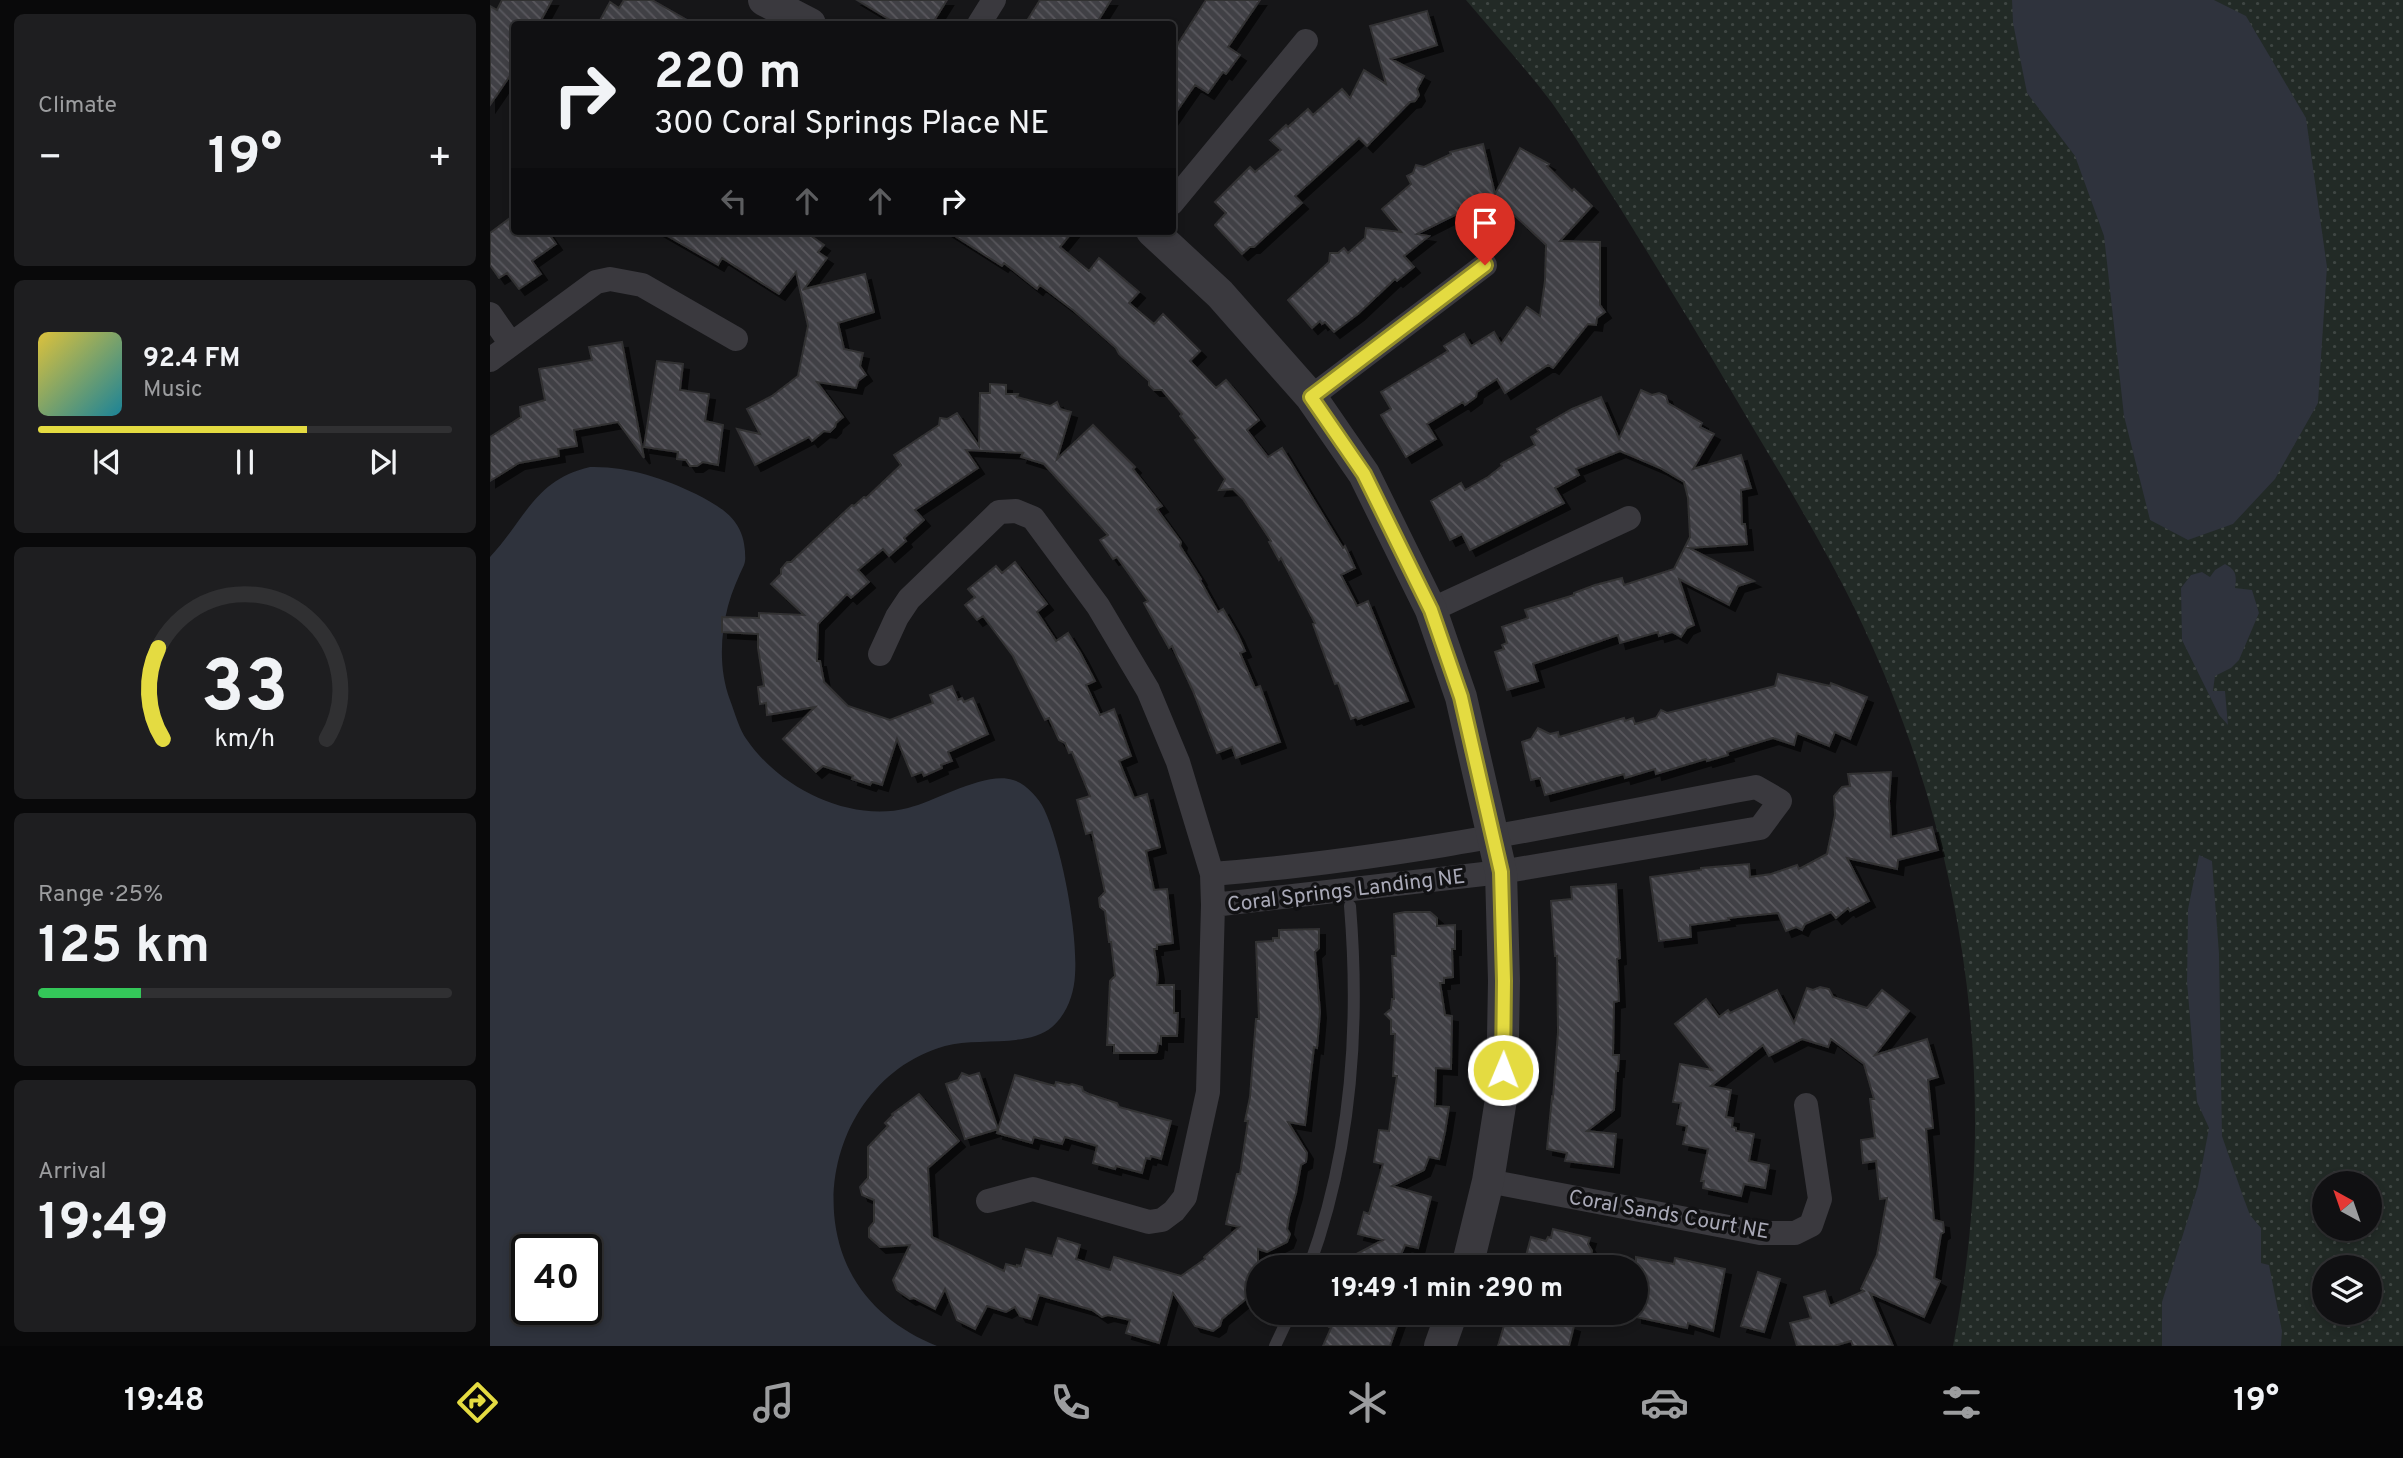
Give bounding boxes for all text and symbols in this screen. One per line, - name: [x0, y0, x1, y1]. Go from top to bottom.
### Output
- text: 220 m: [654, 44, 801, 106]
- icon: right: [539, 49, 630, 140]
- text: Climate: [38, 92, 117, 121]
- text: 300 Coral Springs Place NE: [654, 105, 1050, 145]
- text: 19°: [208, 126, 282, 192]
- text: −: [38, 135, 63, 184]
- text: +: [427, 135, 452, 184]
- icon: left: [715, 182, 753, 220]
- icon: ahead: [788, 182, 826, 220]
- icon: ahead: [861, 182, 899, 220]
- icon: right: [934, 182, 972, 220]
- pin: [1455, 193, 1515, 265]
- icon: arrive: [1466, 204, 1504, 242]
- text: 92.4 FM: [143, 343, 240, 376]
- text: Music: [143, 376, 203, 405]
- icon: previous: [88, 443, 126, 481]
- icon: pause: [226, 443, 264, 481]
- icon: next: [364, 443, 402, 481]
- text: 33: [201, 645, 289, 737]
- text: km/h: [215, 724, 275, 756]
- street label: Coral Springs Landing NE: [1226, 863, 1467, 919]
- text: Range · 25%: [38, 881, 163, 910]
- text: 125 km: [38, 915, 210, 981]
- position arrow: [1466, 1033, 1540, 1107]
- text: Arrival: [38, 1158, 107, 1187]
- north arrow: [2312, 1171, 2382, 1241]
- map controls: [2312, 1171, 2382, 1325]
- street label: Coral Sands Court NE: [1566, 1185, 1771, 1246]
- text: 19:49: [38, 1192, 169, 1258]
- speed limit sign: 40: [511, 1234, 602, 1325]
- button: layers: [2312, 1255, 2382, 1325]
- text: 19:49 · 1 min · 290 m: [1331, 1273, 1563, 1306]
- icon: directions: [453, 1378, 502, 1427]
- icon: music: [749, 1378, 798, 1427]
- icon: phone: [1046, 1378, 1095, 1427]
- icon: climate: [1343, 1378, 1392, 1427]
- icon: car: [1640, 1378, 1689, 1427]
- icon: filters: [1937, 1378, 1986, 1427]
- text: 19:48: [124, 1382, 205, 1422]
- text: 19°: [2233, 1382, 2279, 1422]

